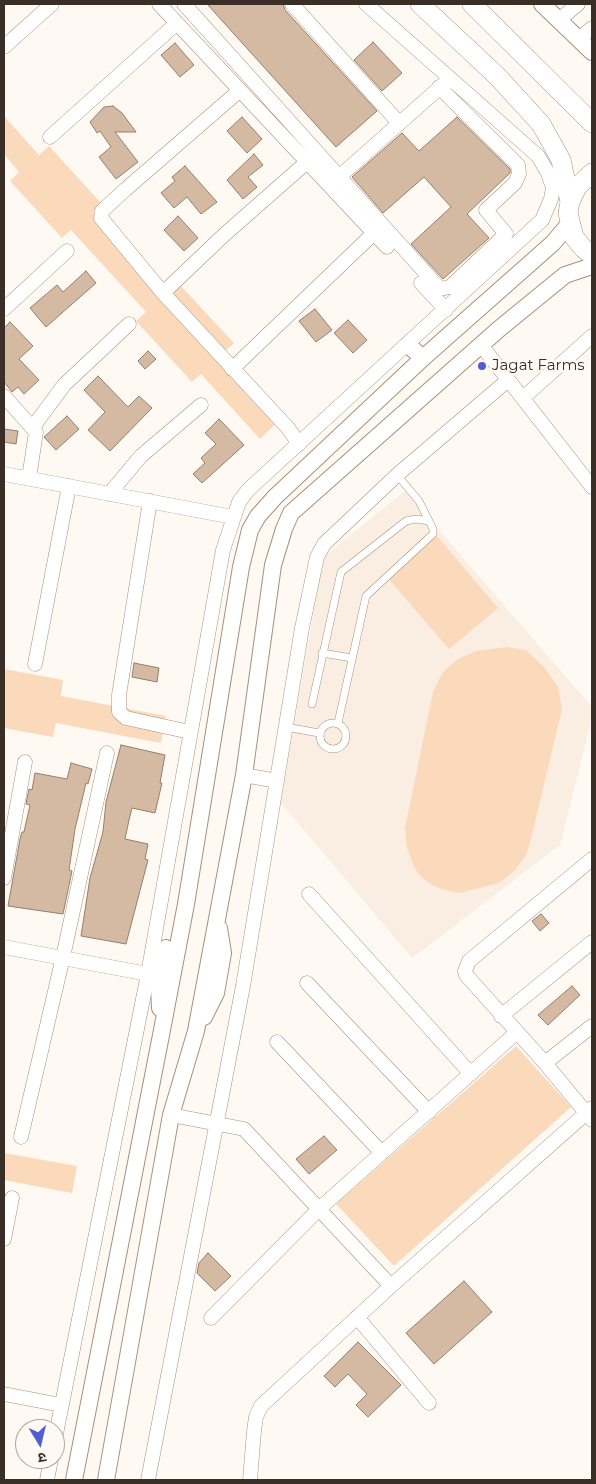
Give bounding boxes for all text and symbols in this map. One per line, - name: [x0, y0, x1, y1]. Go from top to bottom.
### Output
- place label: Jagat Farms: [492, 357, 585, 375]
- marker: Jagat Farms: [476, 360, 488, 372]
- north arrow: [15, 1419, 65, 1469]
- text: उ: [37, 1448, 48, 1467]

